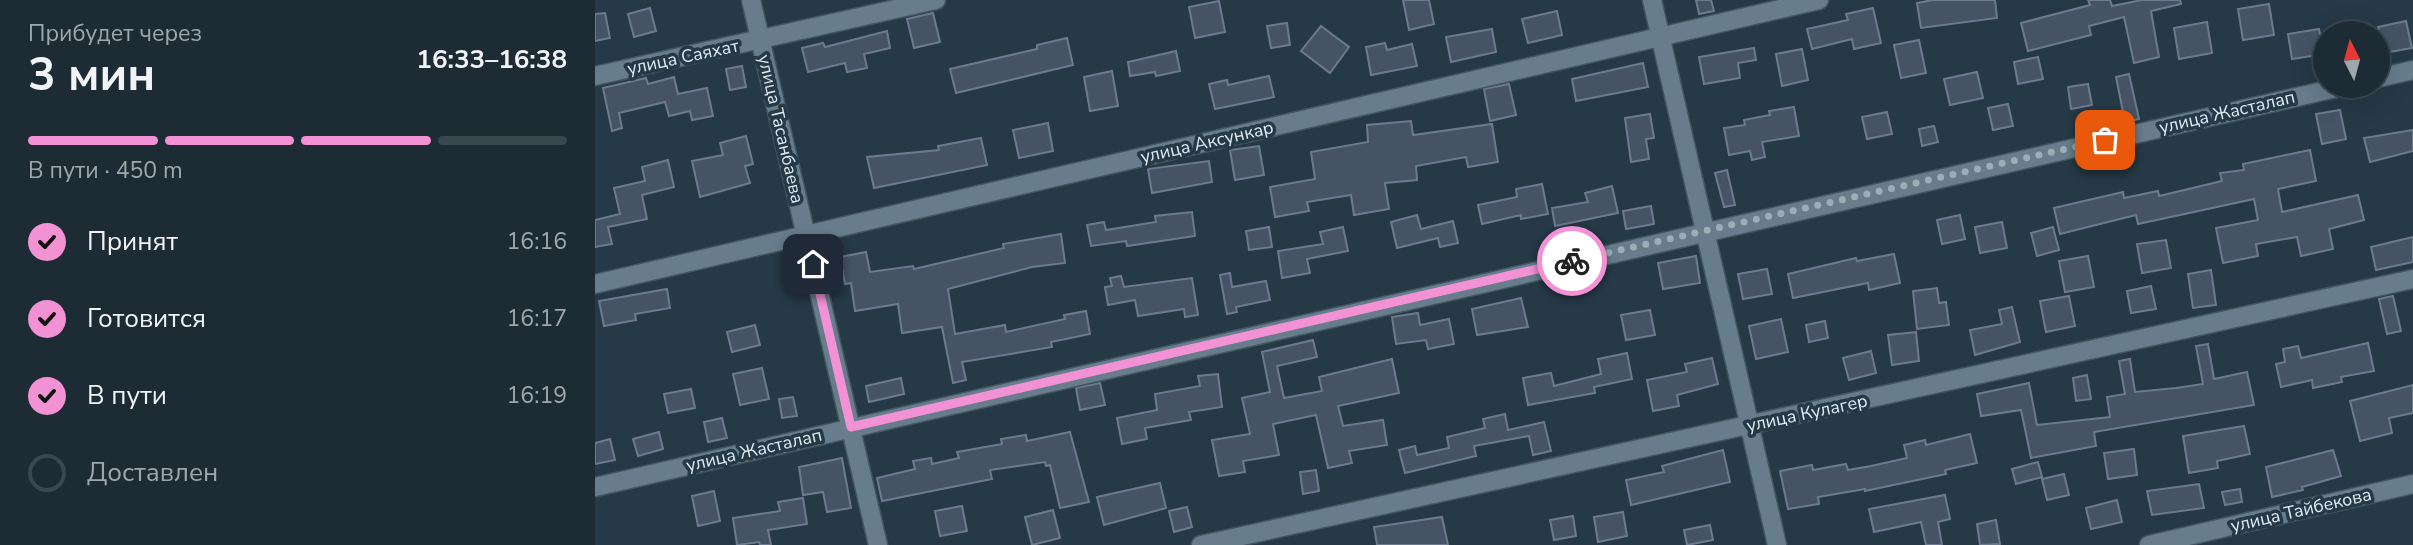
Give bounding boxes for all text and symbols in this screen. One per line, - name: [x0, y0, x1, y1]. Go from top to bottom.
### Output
- text: Прибудет через: [28, 18, 202, 49]
- north arrow: [2313, 21, 2391, 98]
- map controls: [2313, 21, 2390, 98]
- street label: улица Саяхат: [625, 33, 741, 81]
- text: 16:33–16:38: [416, 42, 567, 77]
- text: 3 мин: [28, 43, 155, 106]
- street label: улица Тасанбаева: [752, 52, 810, 206]
- street label: улица Жасталап: [2157, 85, 2297, 139]
- pin: [2075, 110, 2135, 170]
- street label: улица Аксункар: [1138, 115, 1276, 169]
- icon: bag: [2086, 121, 2124, 159]
- text: В пути · 450 m: [28, 155, 183, 186]
- icon: check: [28, 223, 66, 261]
- text: Принят: [87, 224, 178, 259]
- text: 16:16: [507, 226, 567, 257]
- courier: [1537, 226, 1607, 296]
- pin: [783, 234, 843, 294]
- icon: bike: [1553, 242, 1591, 280]
- icon: home: [794, 245, 832, 283]
- icon: check: [28, 300, 66, 338]
- text: Готовится: [87, 301, 206, 336]
- text: 16:17: [507, 303, 567, 334]
- icon: check: [28, 377, 66, 415]
- text: В пути: [87, 378, 167, 413]
- text: 16:19: [507, 380, 567, 411]
- street label: улица Кулагер: [1744, 388, 1870, 438]
- street label: улица Жасталап: [684, 423, 824, 477]
- text: Доставлен: [87, 455, 218, 490]
- street label: улица Тайбекова: [2228, 482, 2374, 538]

